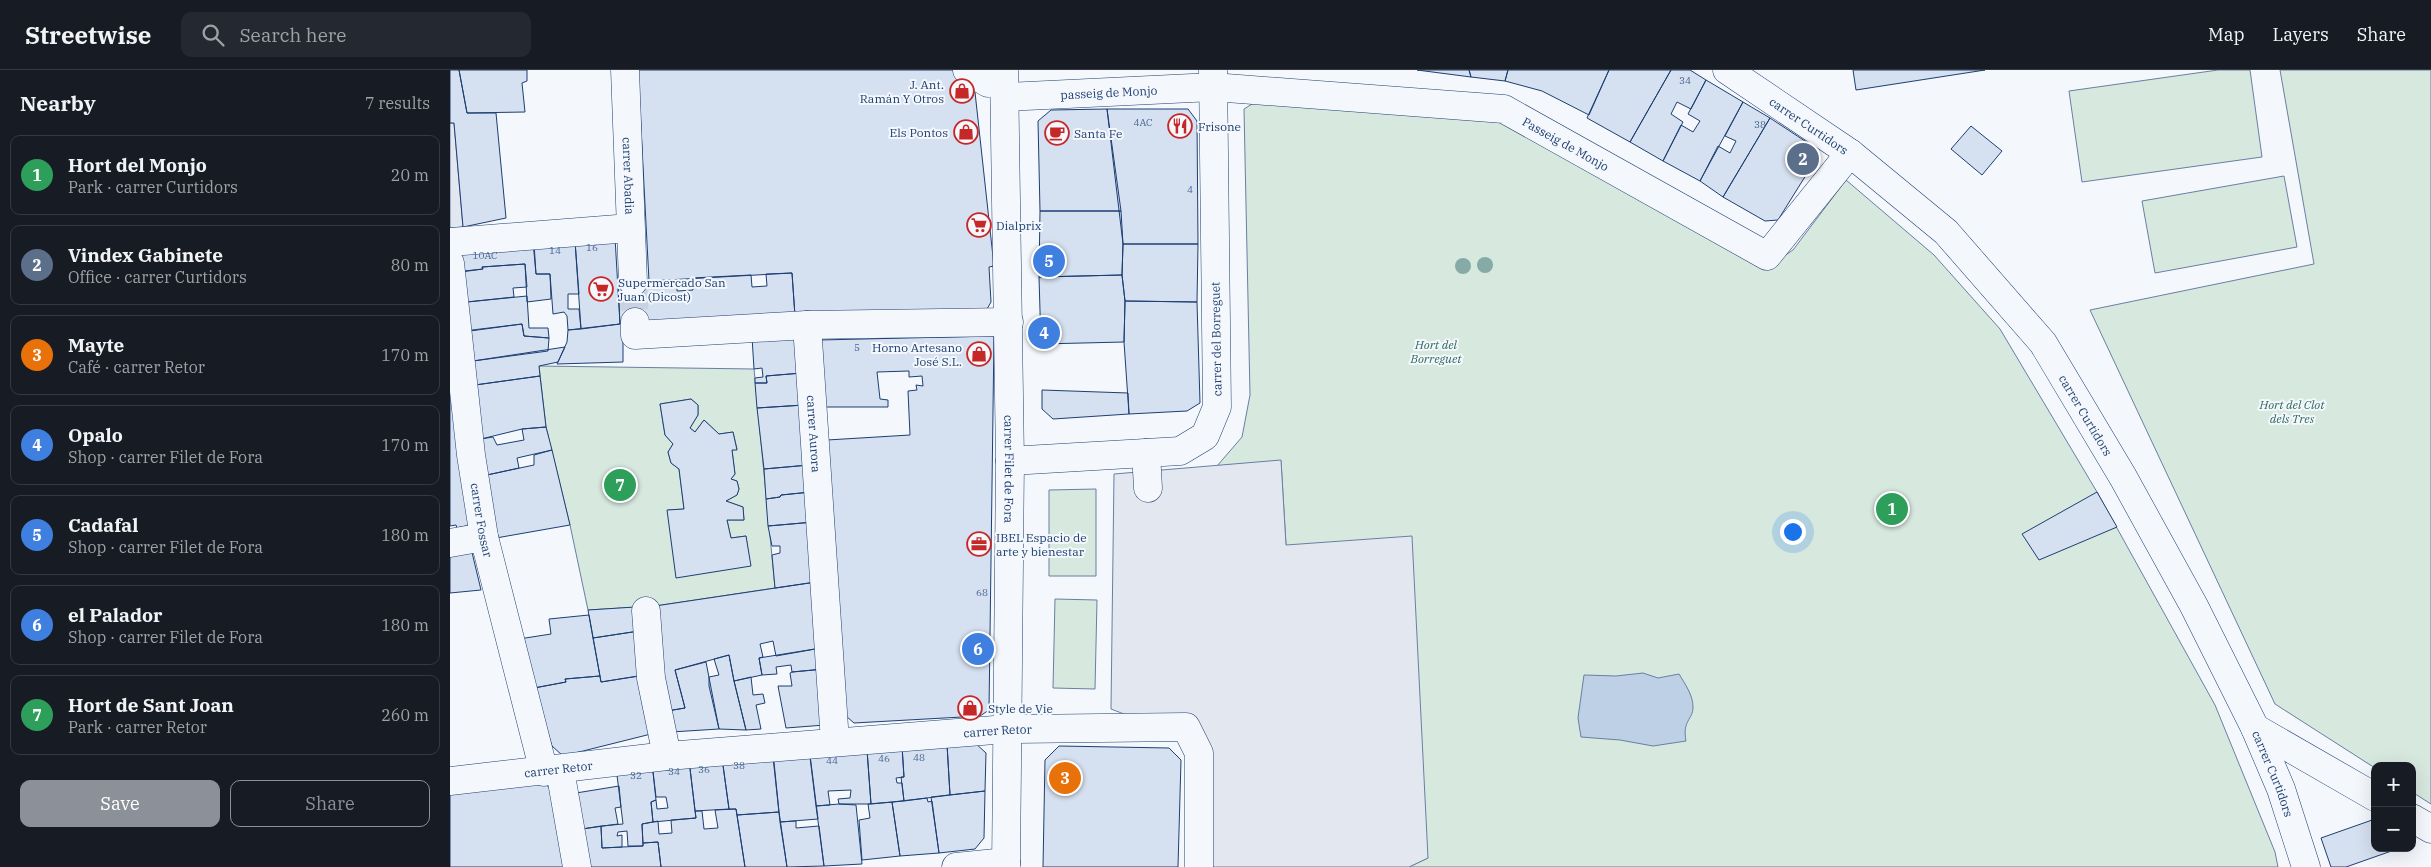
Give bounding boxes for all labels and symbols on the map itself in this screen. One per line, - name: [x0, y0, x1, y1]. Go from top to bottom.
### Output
- house number: 34: [1679, 74, 1691, 87]
- place label: J. Ant. Ramán Y Otros: [860, 77, 944, 106]
- shop icon: J. Ant. Ramán Y Otros: [949, 78, 975, 104]
- street label: passeig de Monjo: [1060, 82, 1158, 102]
- street label: carrer Curtidors: [1767, 93, 1851, 157]
- restaurant icon: Frisone: [1167, 113, 1193, 139]
- street label: Passeig de Monjo: [1520, 113, 1612, 174]
- house number: 4AC: [1133, 116, 1153, 129]
- house number: 38: [1754, 118, 1766, 131]
- shop icon: Els Pontos: [953, 119, 979, 145]
- place label: Frisone: [1198, 119, 1241, 134]
- cafe icon: Santa Fe: [1044, 120, 1070, 146]
- place label: Els Pontos: [890, 125, 948, 140]
- place label: Santa Fe: [1074, 126, 1122, 141]
- street label: carrer Abadia: [620, 137, 638, 215]
- pin: 2: [1787, 140, 1819, 178]
- house number: 4: [1187, 183, 1193, 196]
- supermarket icon: Dialprix: [966, 212, 992, 238]
- place label: Dialprix: [996, 218, 1042, 233]
- house number: 16: [586, 241, 598, 254]
- pin: 5: [1033, 242, 1065, 280]
- house number: 14: [549, 244, 561, 257]
- house number: 10AC: [472, 249, 498, 262]
- place label: Supermercado San Juan (Dicost): [618, 275, 726, 304]
- supermarket icon: Supermercado San Juan (Dicost): [588, 276, 614, 302]
- street label: carrer del Borreguet: [1208, 282, 1224, 396]
- pin: 4: [1028, 314, 1060, 352]
- park label: Hort del Borreguet: [1409, 337, 1462, 366]
- place label: Horno Artesano José S.L.: [872, 340, 962, 369]
- house number: 5: [854, 341, 860, 354]
- shop icon: Horno Artesano José S.L.: [966, 341, 992, 367]
- street label: carrer Curtidors: [2056, 372, 2116, 458]
- street label: carrer Aurora: [804, 395, 824, 473]
- park label: Hort del Clot dels Tres: [2258, 397, 2325, 426]
- street label: carrer Filet de Fora: [1002, 415, 1018, 524]
- pin: 7: [604, 466, 636, 504]
- street label: carrer Fossar: [468, 482, 497, 559]
- pin: 1: [1876, 490, 1908, 528]
- your location: [1780, 519, 1806, 545]
- place label: IBEL Espacio de arte y bienestar: [996, 530, 1087, 559]
- office icon: IBEL Espacio de arte y bienestar: [966, 531, 992, 557]
- house number: 68: [976, 586, 988, 599]
- pin: 6: [962, 630, 994, 668]
- shop icon: Style de Vie: [957, 695, 983, 721]
- place label: Style de Vie: [988, 701, 1053, 716]
- street label: carrer Retor: [963, 721, 1033, 740]
- street label: carrer Curtidors: [2249, 728, 2297, 819]
- house number: 48: [913, 751, 925, 764]
- house number: 46: [878, 752, 890, 765]
- house number: 44: [826, 754, 838, 767]
- street label: carrer Retor: [523, 757, 594, 780]
- house number: 38: [733, 759, 745, 772]
- pin: 3: [1049, 759, 1081, 797]
- house number: 36: [698, 763, 710, 776]
- house number: 34: [668, 765, 680, 778]
- house number: 32: [630, 769, 642, 782]

